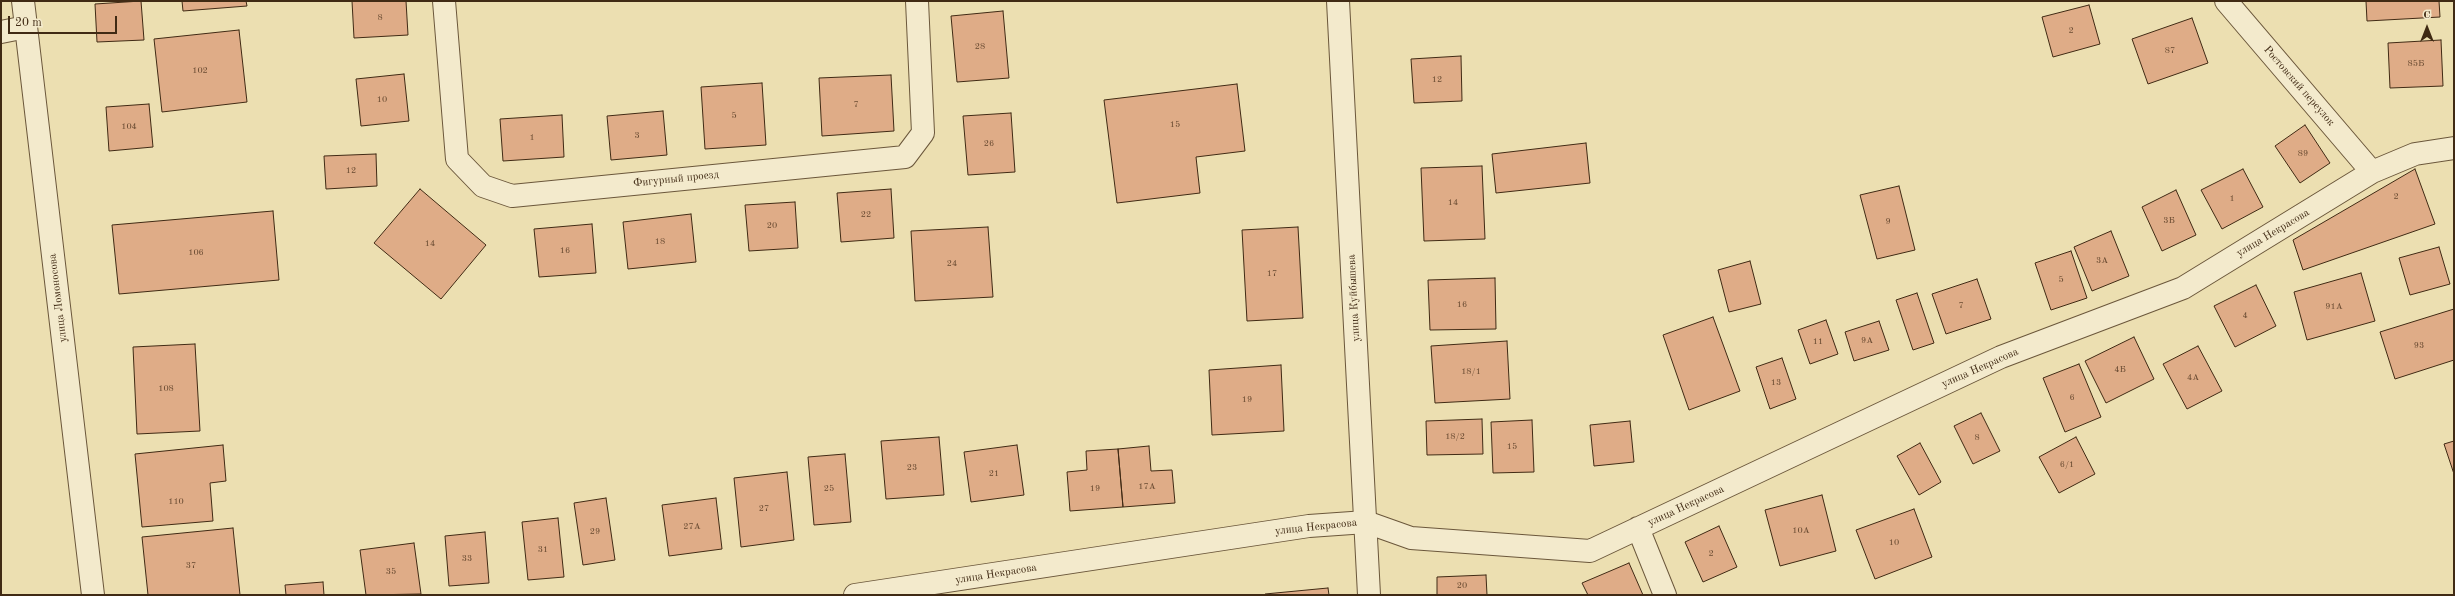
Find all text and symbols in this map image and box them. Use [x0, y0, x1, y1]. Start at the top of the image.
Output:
scale bar [10, 8, 119, 34]
north arrow [2407, 8, 2447, 48]
text: С [2423, 10, 2431, 21]
house number: 8 [377, 13, 383, 23]
text: 20 m [15, 17, 42, 29]
house number: 2 [2068, 26, 2074, 36]
house number: 28 [975, 42, 985, 52]
street label: Ростовский переулок [2261, 43, 2337, 129]
house number: 87 [2165, 46, 2175, 56]
house number: 85Б [2408, 59, 2424, 69]
house number: 102 [192, 66, 208, 76]
house number: 12 [1432, 75, 1442, 85]
house number: 10 [377, 95, 387, 105]
house number: 7 [853, 100, 859, 110]
house number: 5 [731, 111, 737, 121]
house number: 15 [1170, 120, 1180, 130]
house number: 104 [121, 122, 137, 132]
house number: 3 [634, 131, 640, 141]
house number: 1 [529, 133, 535, 143]
house number: 26 [984, 139, 994, 149]
house number: 89 [2298, 149, 2308, 159]
house number: 12 [346, 166, 356, 176]
street label: Фигурный проезд [632, 168, 720, 190]
house number: 2 [2393, 192, 2399, 202]
house number: 1 [2229, 194, 2235, 204]
house number: 14 [1448, 198, 1458, 208]
street label: улица Некрасова [2234, 206, 2312, 260]
house number: 22 [861, 210, 871, 220]
house number: 3Б [2163, 216, 2175, 226]
house number: 9 [1885, 217, 1891, 227]
house number: 20 [767, 221, 777, 231]
house number: 18 [655, 237, 665, 247]
house number: 14 [425, 239, 435, 249]
house number: 16 [560, 246, 570, 256]
house number: 106 [188, 248, 204, 258]
street label: улица Ломоносова [46, 253, 70, 343]
street label: улица Куйбышева [1345, 254, 1363, 342]
house number: 3А [2096, 256, 2108, 266]
house number: 24 [947, 259, 957, 269]
house number: 17 [1267, 269, 1277, 279]
house number: 5 [2058, 275, 2064, 285]
house number: 16 [1457, 300, 1467, 310]
house number: 7 [1958, 301, 1964, 311]
house number: 91А [2325, 302, 2343, 312]
house number: 4 [2242, 311, 2248, 321]
house number: 9А [1861, 336, 1873, 346]
house number: 11 [1813, 337, 1823, 347]
house number: 93 [2414, 341, 2424, 351]
street label: улица Некрасова [1940, 345, 2020, 391]
house number: 4Б [2114, 365, 2126, 375]
house number: 18/1 [1461, 367, 1481, 377]
house number: 4А [2187, 373, 2199, 383]
house number: 13 [1771, 378, 1781, 388]
house number: 108 [158, 384, 174, 394]
house number: 6 [2069, 393, 2075, 403]
house number: 19 [1242, 395, 1252, 405]
house number: 18/2 [1445, 432, 1465, 442]
house number: 8 [1974, 433, 1980, 443]
house number: 15 [1507, 442, 1517, 452]
house number: 6/1 [2060, 460, 2074, 470]
house number: 23 [907, 463, 917, 473]
house number: 21 [989, 469, 999, 479]
house number: 17А [1138, 482, 1156, 492]
street label: улица Некрасова [1646, 483, 1726, 529]
house number: 25 [824, 484, 834, 494]
house number: 19 [1090, 484, 1100, 494]
house number: 110 [168, 497, 184, 507]
house number: 27 [759, 504, 769, 514]
street label: улица Некрасова [1274, 516, 1358, 538]
house number: 27А [683, 522, 701, 532]
house number: 10А [1792, 526, 1810, 536]
house number: 29 [590, 527, 600, 537]
house number: 10 [1889, 538, 1899, 548]
house number: 31 [538, 545, 548, 555]
house number: 2 [1708, 549, 1714, 559]
house number: 33 [462, 554, 472, 564]
house number: 37 [186, 561, 196, 571]
street label: улица Некрасова [954, 561, 1038, 587]
house number: 35 [386, 567, 396, 577]
house number: 20 [1457, 581, 1467, 591]

